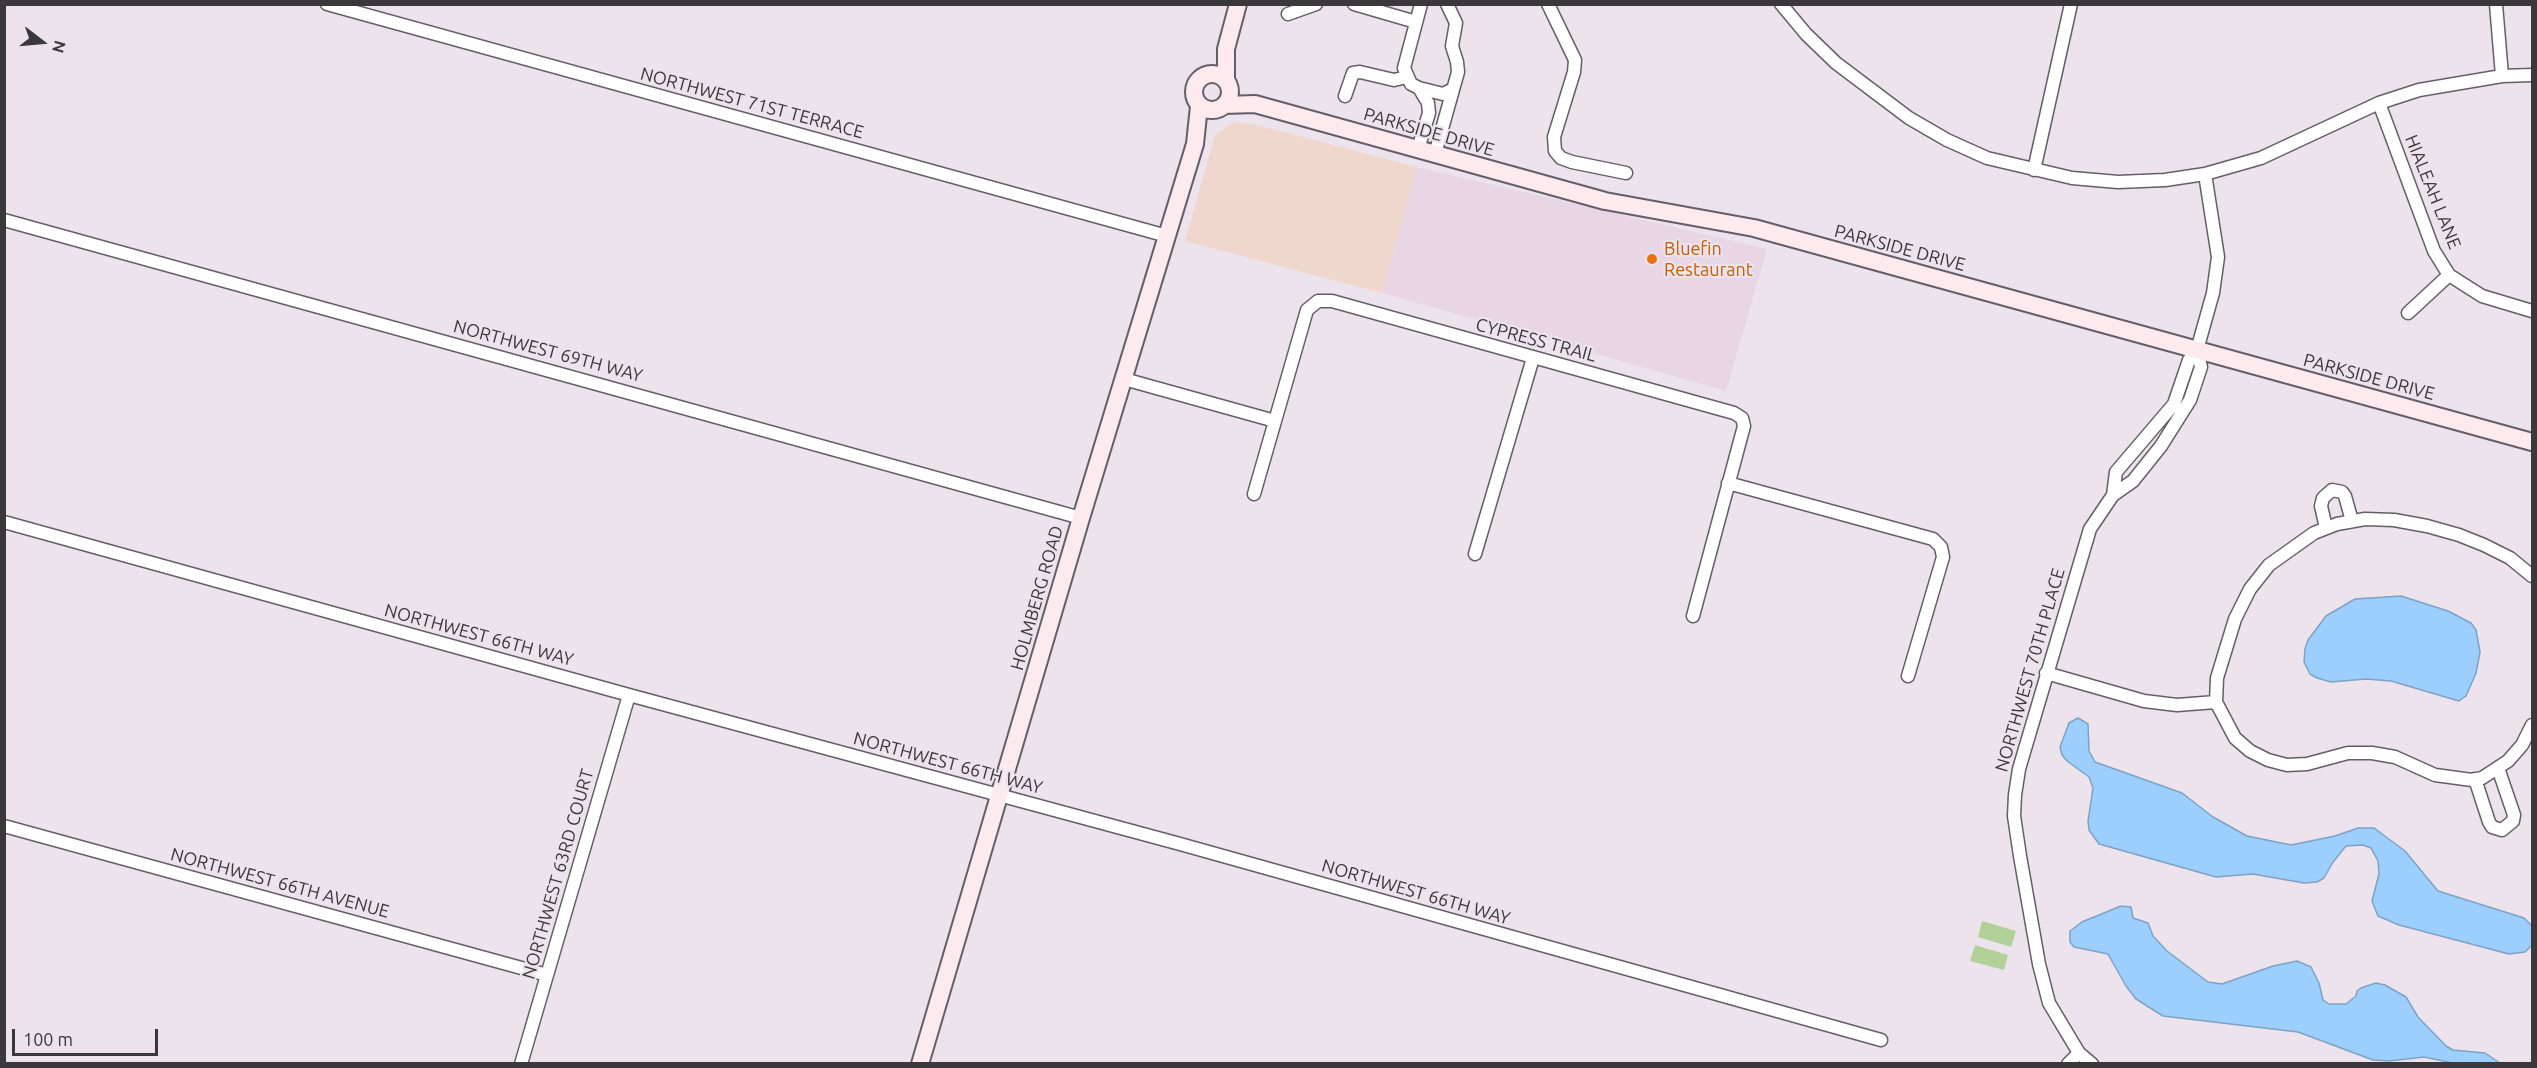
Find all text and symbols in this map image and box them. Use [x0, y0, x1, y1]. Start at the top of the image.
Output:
north arrow [12, 12, 72, 72]
text: N [49, 39, 70, 55]
street label: NORTHWEST 71ST TERRACE [638, 63, 866, 143]
street label: PARKSIDE DRIVE [1361, 103, 1497, 161]
street label: HIALEAH LANE [2400, 132, 2466, 252]
street label: PARKSIDE DRIVE [1832, 220, 1968, 276]
place label: Bluefin Restaurant [1664, 238, 1753, 280]
marker: Bluefin Restaurant [1645, 252, 1659, 266]
street label: CYPRESS TRAIL [1473, 314, 1599, 366]
street label: NORTHWEST 69TH WAY [451, 315, 645, 387]
street label: PARKSIDE DRIVE [2301, 349, 2437, 405]
street label: HOLMBERG ROAD [1006, 523, 1068, 673]
street label: NORTHWEST 70TH PLACE [1991, 566, 2069, 774]
street label: NORTHWEST 66TH WAY [382, 599, 576, 671]
street label: NORTHWEST 66TH WAY [851, 727, 1045, 799]
street label: NORTHWEST 63RD COURT [518, 766, 598, 982]
street label: NORTHWEST 66TH AVENUE [168, 843, 392, 923]
street label: NORTHWEST 66TH WAY [1319, 855, 1513, 929]
scale bar [15, 1017, 160, 1055]
text: 100 m [23, 1029, 73, 1049]

